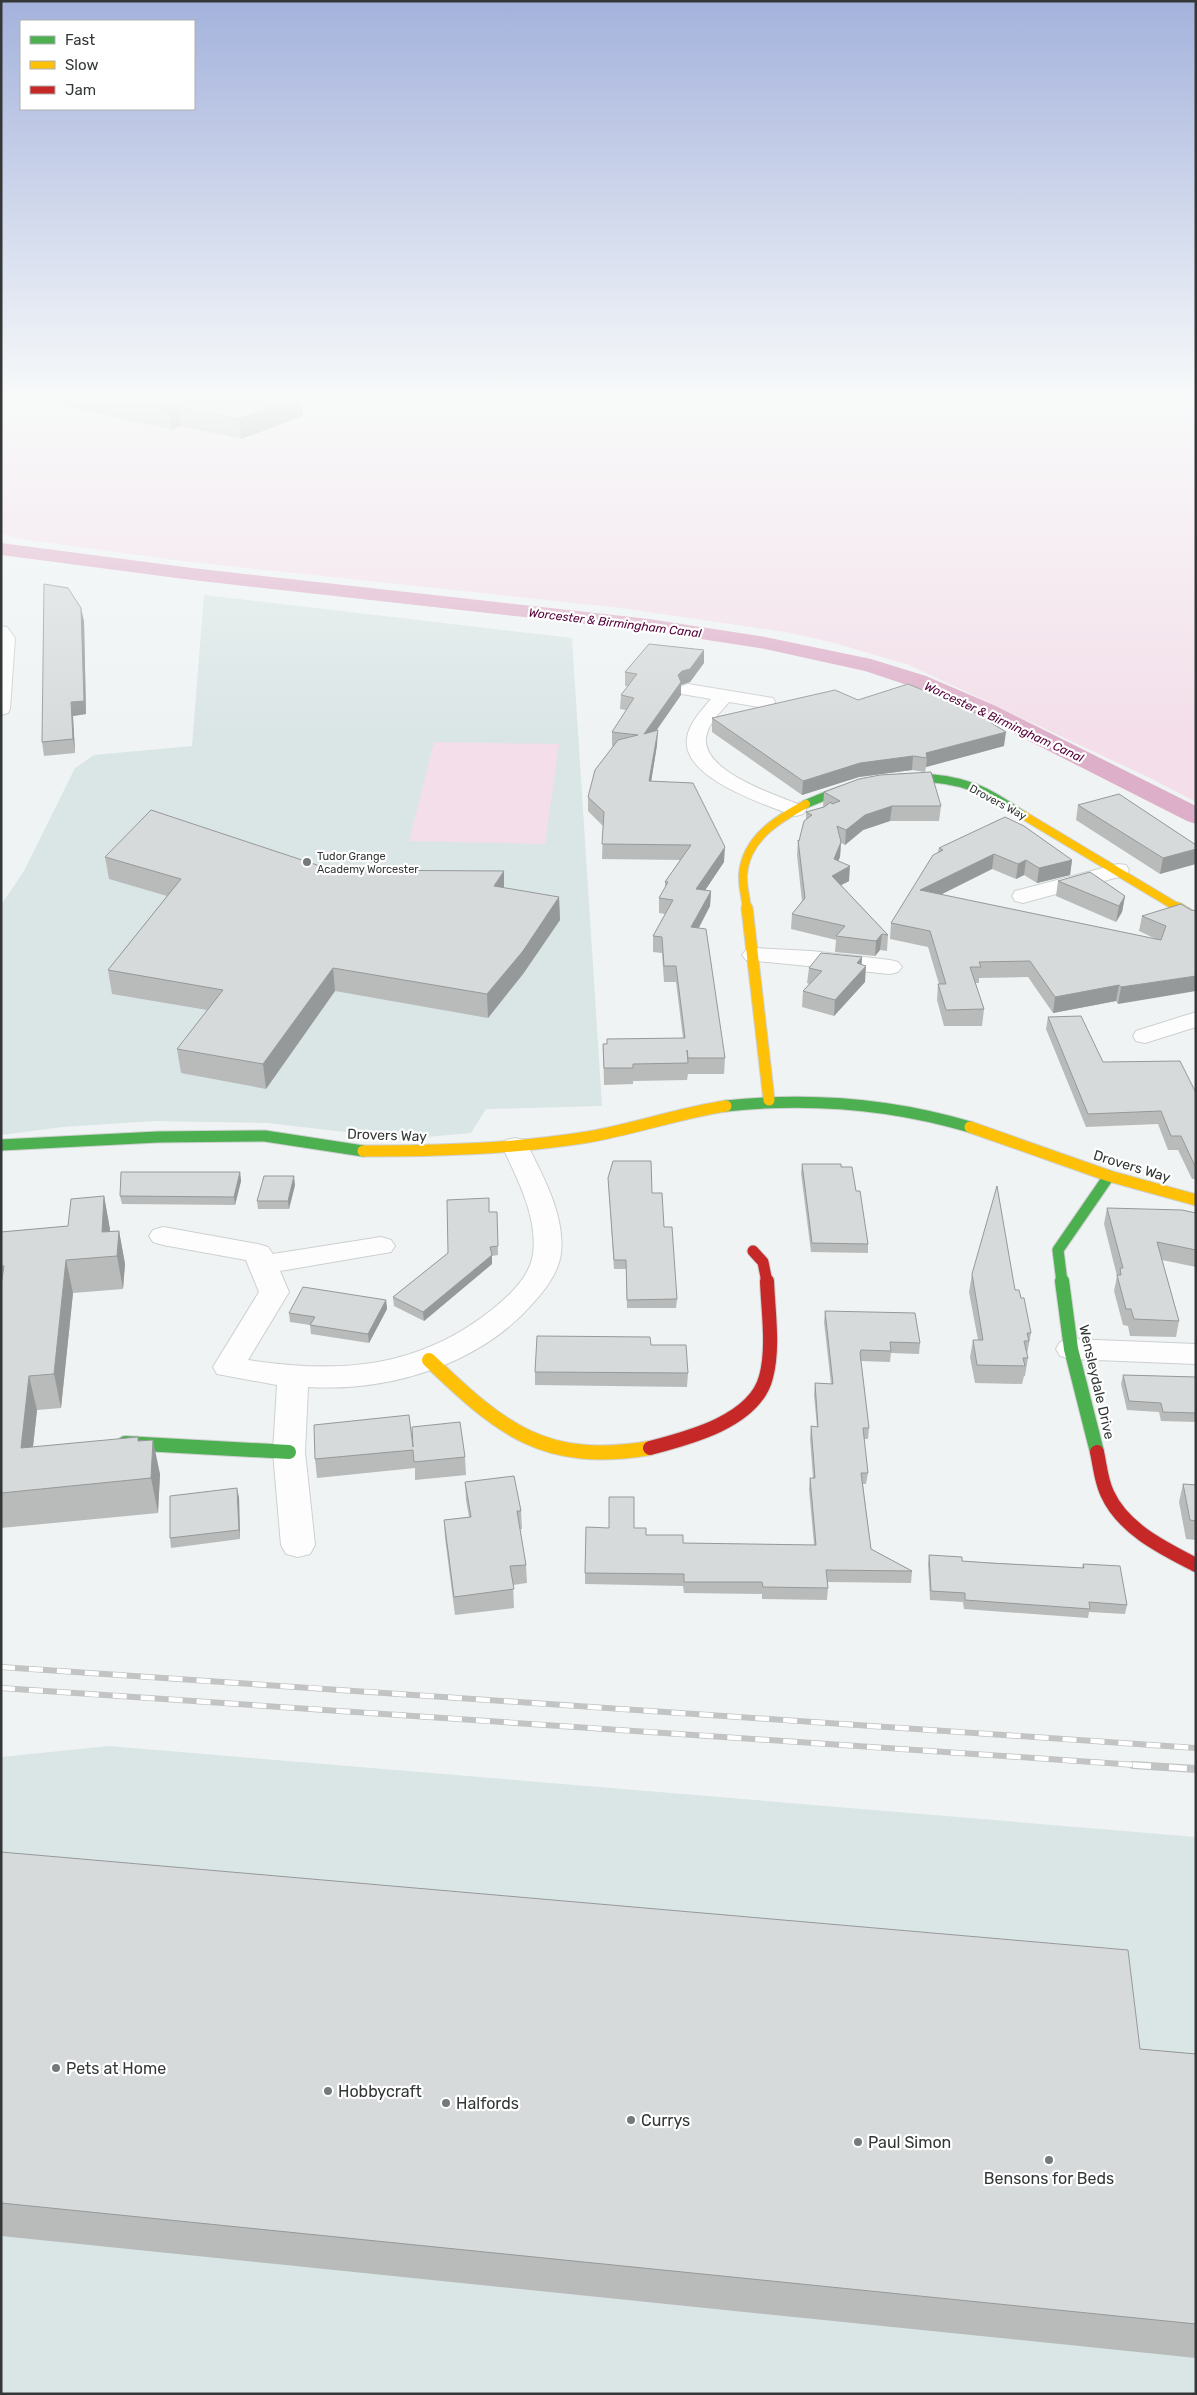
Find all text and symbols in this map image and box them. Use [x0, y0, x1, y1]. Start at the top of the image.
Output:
legend [20, 20, 195, 110]
text: Fast [65, 31, 95, 49]
text: Slow [65, 56, 98, 74]
text: Jam [65, 81, 96, 99]
water label: Worcester & Birmingham Canal [528, 605, 703, 641]
water label: Worcester & Birmingham Canal [922, 679, 1087, 766]
street label: Drovers Way [967, 782, 1029, 823]
place label: Tudor Grange Academy Worcester [317, 850, 419, 876]
marker: Tudor Grange Academy Worcester [301, 856, 313, 868]
street label: Drovers Way [347, 1126, 427, 1145]
street label: Drovers Way [1091, 1147, 1173, 1186]
street label: Wensleydale Drive [1075, 1323, 1118, 1441]
place label: Pets at Home [66, 2059, 166, 2078]
marker: Pets at Home [50, 2062, 62, 2074]
place label: Hobbycraft [338, 2082, 422, 2101]
marker: Hobbycraft [322, 2085, 334, 2097]
place label: Halfords [456, 2094, 519, 2113]
marker: Halfords [440, 2097, 452, 2109]
place label: Currys [641, 2111, 690, 2130]
marker: Currys [625, 2114, 637, 2126]
place label: Paul Simon [868, 2133, 951, 2152]
marker: Paul Simon [852, 2136, 864, 2148]
marker: Bensons for Beds [1043, 2154, 1055, 2166]
place label: Bensons for Beds [984, 2169, 1114, 2188]

